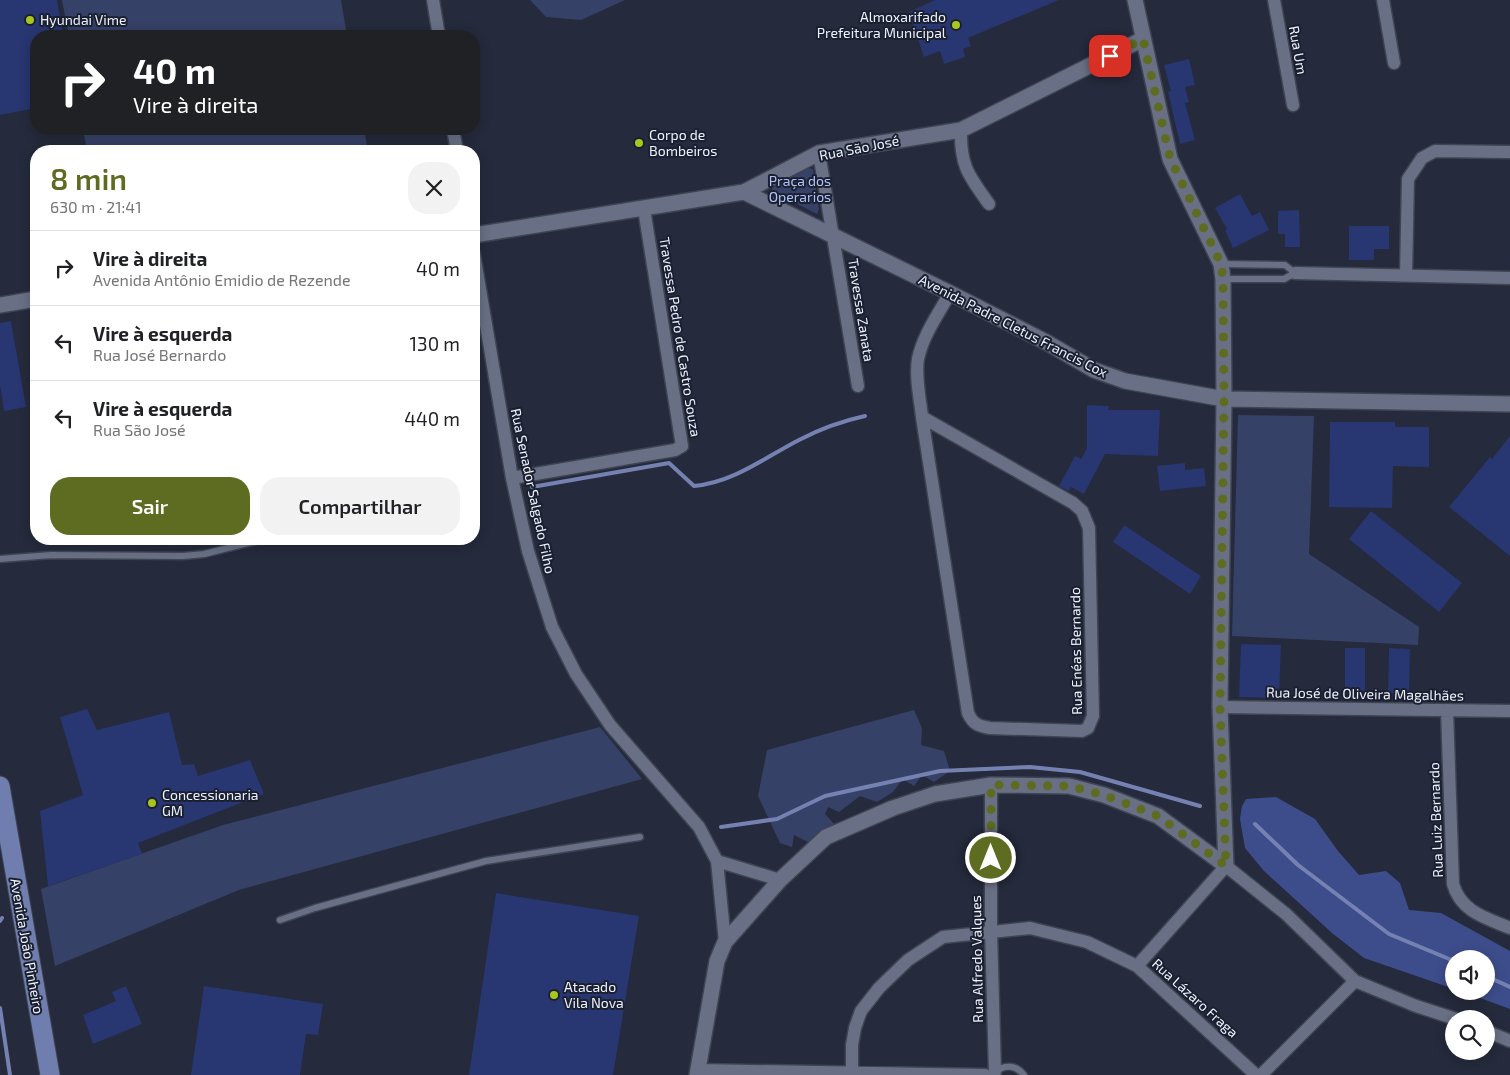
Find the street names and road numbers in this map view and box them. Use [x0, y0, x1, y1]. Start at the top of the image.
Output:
street label: Rua Um [1286, 24, 1311, 76]
street label: Rua São José [817, 131, 900, 164]
street label: Travessa Pedro de Castro Souza [656, 236, 705, 438]
street label: Travessa Zanata [845, 257, 878, 363]
street label: Avenida Padre Cletus Francis Cox [916, 270, 1111, 381]
street label: Rua Senador Salgado Filho [508, 407, 559, 575]
street label: Rua Enéas Bernardo [1066, 587, 1085, 715]
street label: Rua José de Oliveira Magalhães [1266, 683, 1464, 704]
street label: Rua Luiz Bernardo [1425, 762, 1446, 878]
street label: Avenida João Pinheiro [7, 877, 48, 1015]
street label: Rua Alfredo Valques [967, 895, 986, 1023]
street label: Rua Lázaro Fraga [1149, 955, 1242, 1041]

